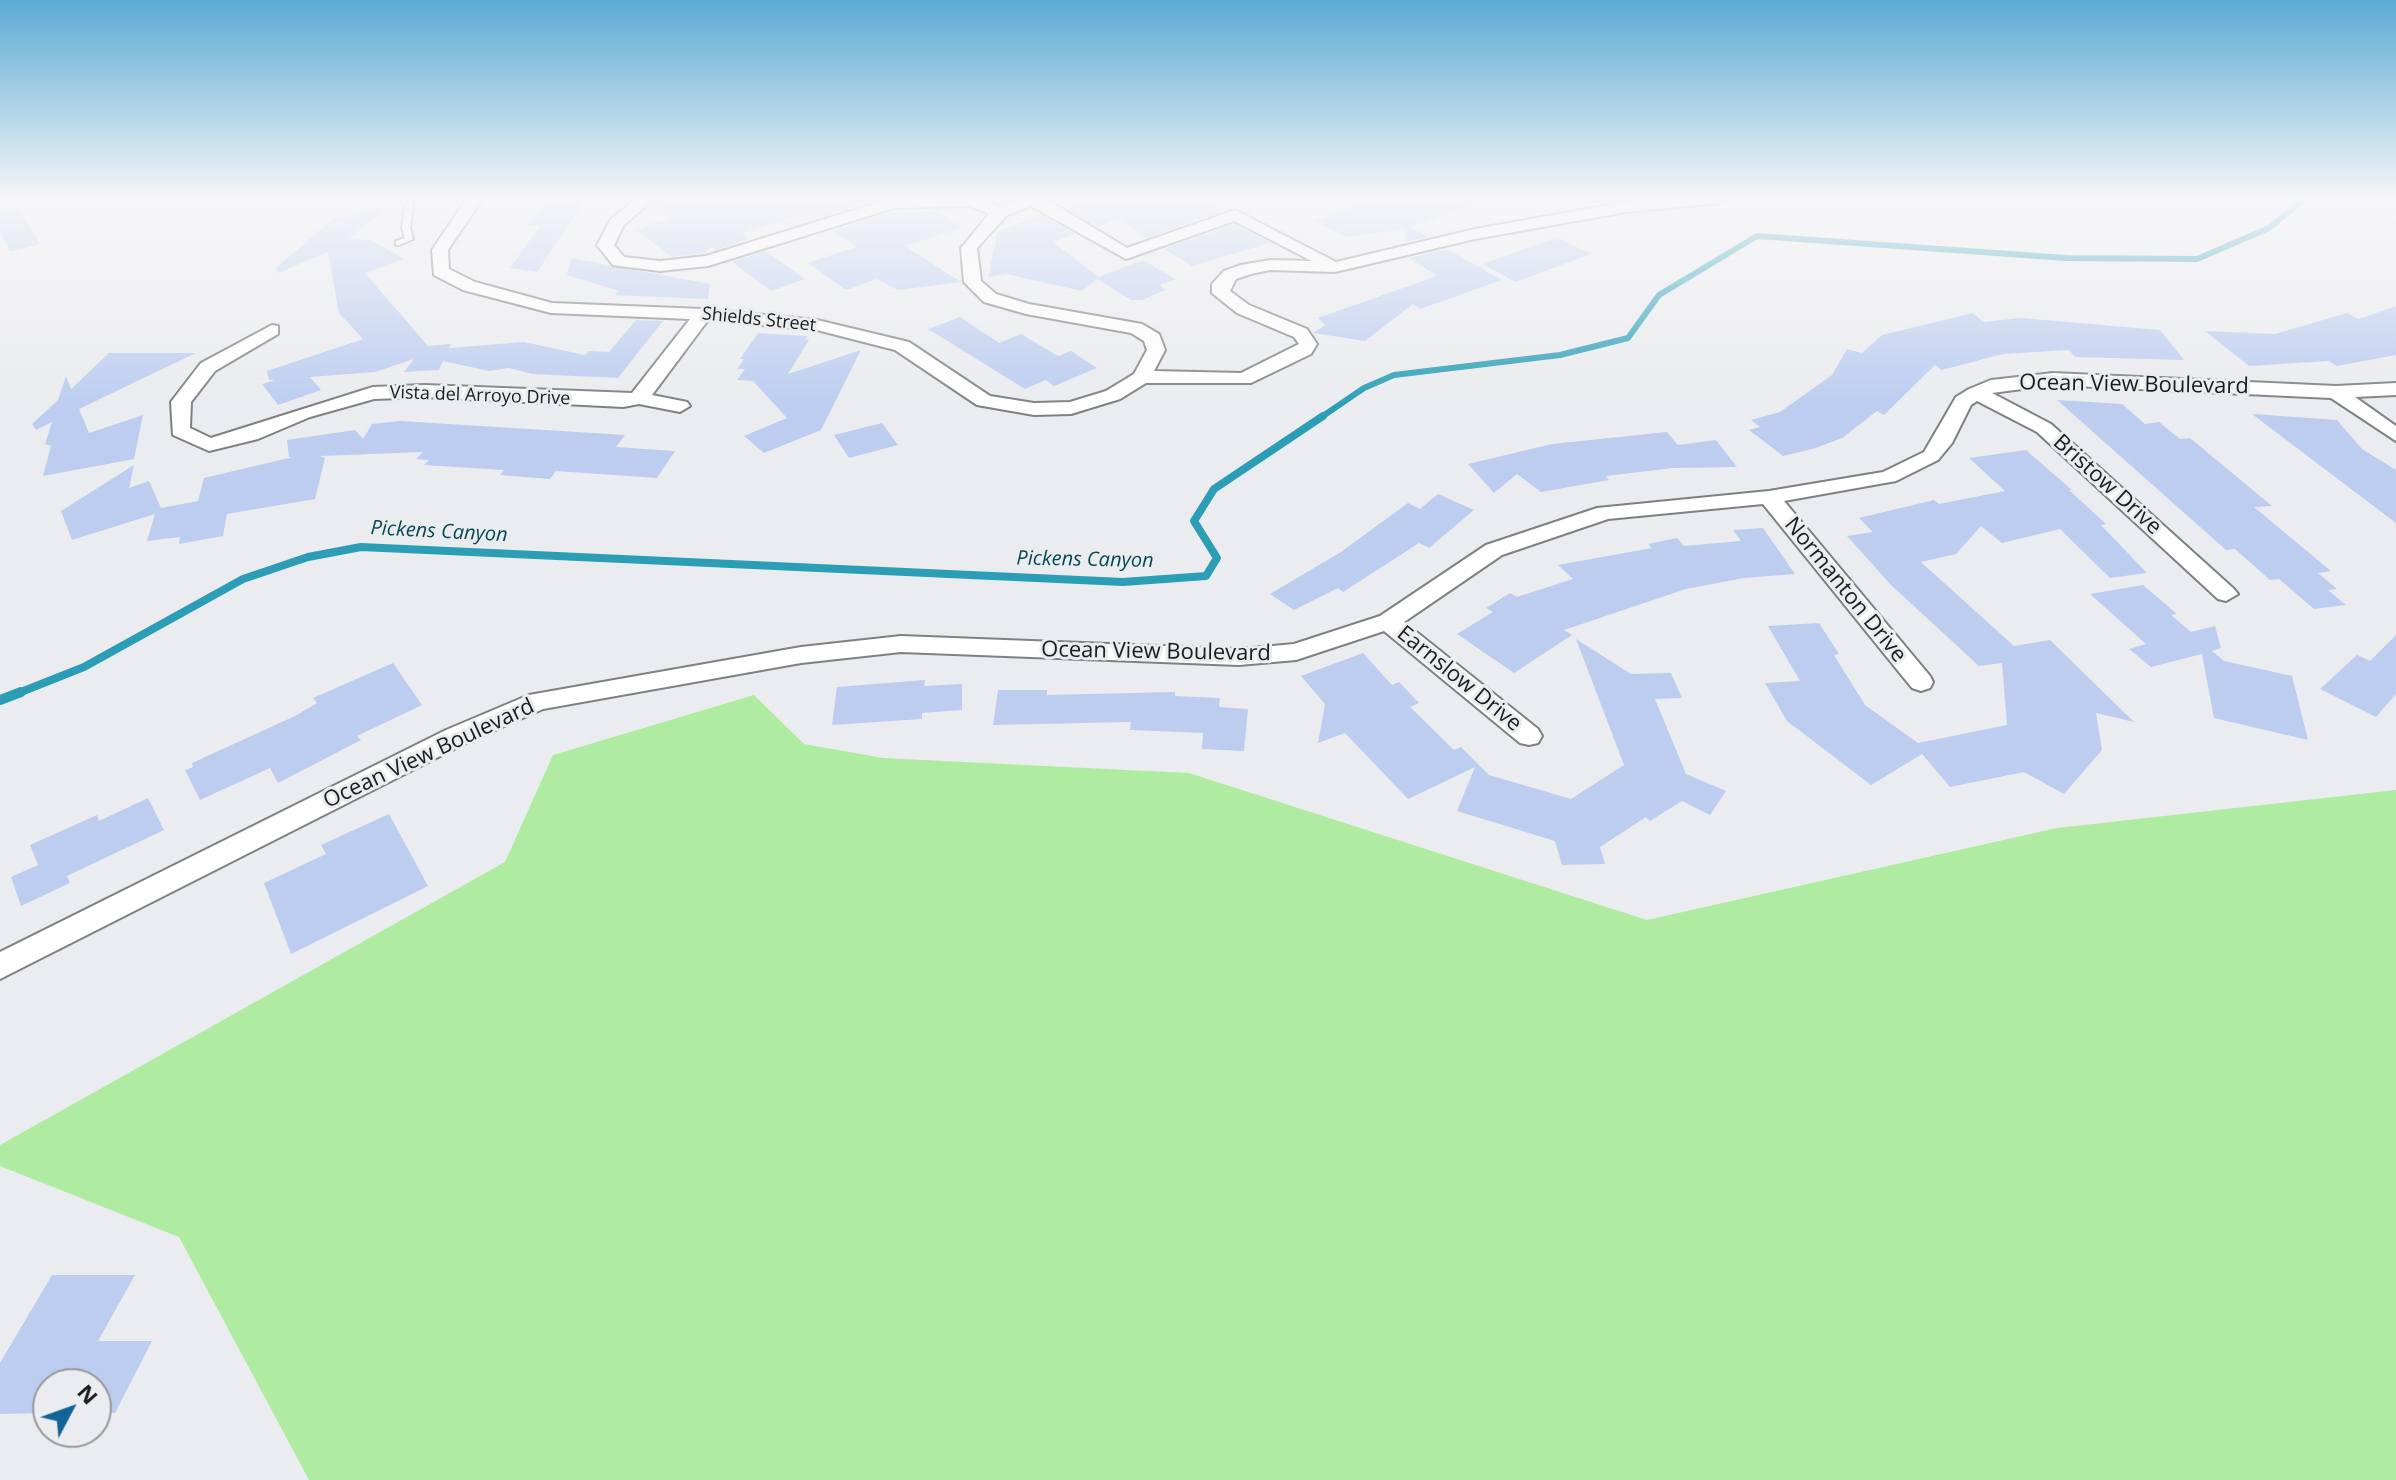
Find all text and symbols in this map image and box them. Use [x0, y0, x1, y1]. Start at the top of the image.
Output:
street label: Shields Street [701, 303, 817, 337]
street label: Ocean View Boulevard [2019, 370, 2249, 400]
street label: Vista del Arroyo Drive [389, 382, 571, 410]
street label: Bristow Drive [2047, 429, 2167, 541]
street label: Normanton Drive [1778, 512, 1912, 668]
water label: Pickens Canyon [370, 516, 508, 548]
water label: Pickens Canyon [1016, 547, 1154, 573]
street label: Earnslow Drive [1391, 621, 1527, 737]
street label: Ocean View Boulevard [1041, 637, 1271, 667]
street label: Ocean View Boulevard [319, 693, 539, 815]
north arrow [32, 1368, 112, 1448]
text: N [71, 1377, 106, 1410]

